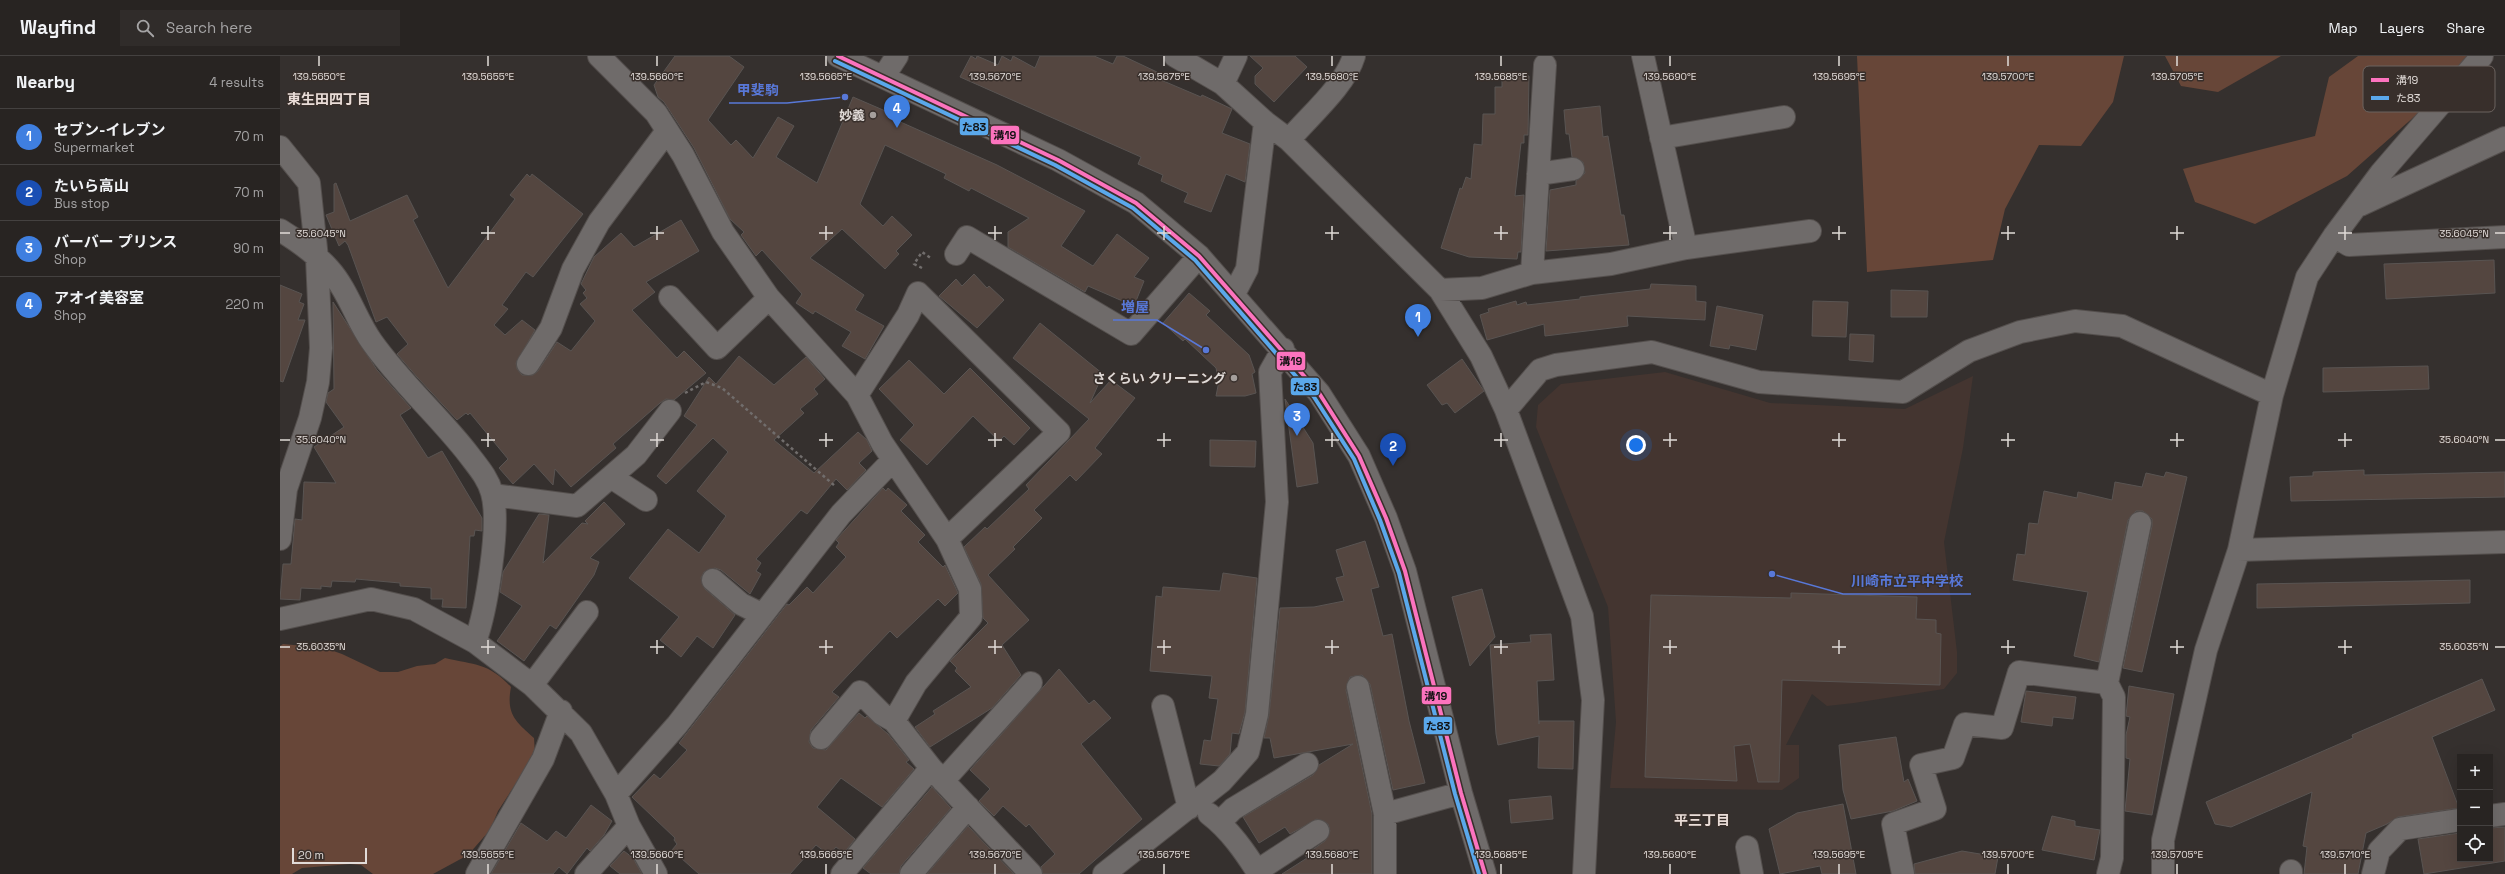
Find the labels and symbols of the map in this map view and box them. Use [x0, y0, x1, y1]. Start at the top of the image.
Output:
legend [2363, 66, 2495, 112]
text: 139.5650°E [293, 70, 346, 83]
text: 139.5655°E [462, 70, 515, 83]
text: 139.5660°E [631, 70, 684, 83]
text: 139.5665°E [800, 70, 853, 83]
text: 139.5670°E [969, 70, 1021, 83]
text: 139.5675°E [1138, 70, 1190, 83]
text: 139.5680°E [1306, 70, 1359, 83]
text: 139.5685°E [1475, 70, 1528, 83]
text: 139.5690°E [1644, 70, 1697, 83]
text: 139.5695°E [1813, 70, 1866, 83]
text: 139.5700°E [1982, 70, 2035, 83]
text: 139.5705°E [2151, 70, 2203, 83]
text: 溝19 [2396, 73, 2419, 87]
callout: 甲斐駒 [729, 77, 787, 103]
text: 甲斐駒 [737, 81, 779, 99]
district label: 東生田四丁目 [287, 90, 371, 108]
text: た83 [2396, 91, 2421, 105]
pin: 4 [884, 95, 910, 128]
place label: 妙義 [839, 107, 865, 124]
marker: 妙義 [868, 110, 878, 120]
line badge: た83 [959, 117, 989, 136]
text: た83 [962, 120, 986, 134]
line badge: 溝19 [990, 125, 1020, 145]
text: 溝19 [994, 128, 1017, 142]
text: 35.6045°N [296, 227, 346, 240]
text: 35.6045°N [2439, 227, 2489, 240]
callout: 増屋 [1113, 294, 1157, 320]
text: 増屋 [1121, 298, 1149, 316]
pin: 1 [1405, 304, 1431, 337]
line badge: 溝19 [1276, 351, 1306, 371]
text: 溝19 [1280, 354, 1303, 368]
place label: さくらい クリーニング [1093, 370, 1226, 387]
marker: さくらい クリーニング [1229, 373, 1239, 383]
line badge: た83 [1290, 377, 1320, 396]
text: た83 [1293, 380, 1317, 394]
pin: 3 [1284, 403, 1310, 436]
text: 35.6040°N [296, 433, 346, 446]
pin: 2 [1380, 433, 1406, 466]
text: 35.6040°N [2439, 433, 2489, 446]
your location [1626, 435, 1646, 455]
callout: 川崎市立平中学校 [1843, 568, 1971, 594]
text: 川崎市立平中学校 [1851, 572, 1963, 590]
text: 35.6035°N [296, 640, 346, 653]
text: 35.6035°N [2439, 640, 2489, 653]
line badge: 溝19 [1421, 686, 1452, 705]
text: 溝19 [1425, 689, 1448, 703]
line badge: た83 [1423, 716, 1453, 735]
text: た83 [1426, 719, 1450, 733]
district label: 平三丁目 [1674, 811, 1730, 829]
scale bar [292, 846, 367, 865]
text: 139.5655°E [462, 848, 515, 861]
text: 139.5660°E [631, 848, 684, 861]
text: 139.5665°E [800, 848, 853, 861]
text: 139.5670°E [969, 848, 1021, 861]
text: 139.5675°E [1138, 848, 1190, 861]
text: 139.5680°E [1306, 848, 1359, 861]
text: 139.5685°E [1475, 848, 1528, 861]
text: 139.5690°E [1644, 848, 1697, 861]
text: 139.5695°E [1813, 848, 1866, 861]
text: 139.5700°E [1982, 848, 2035, 861]
text: 139.5705°E [2151, 848, 2203, 861]
text: 139.5710°E [2320, 848, 2370, 861]

